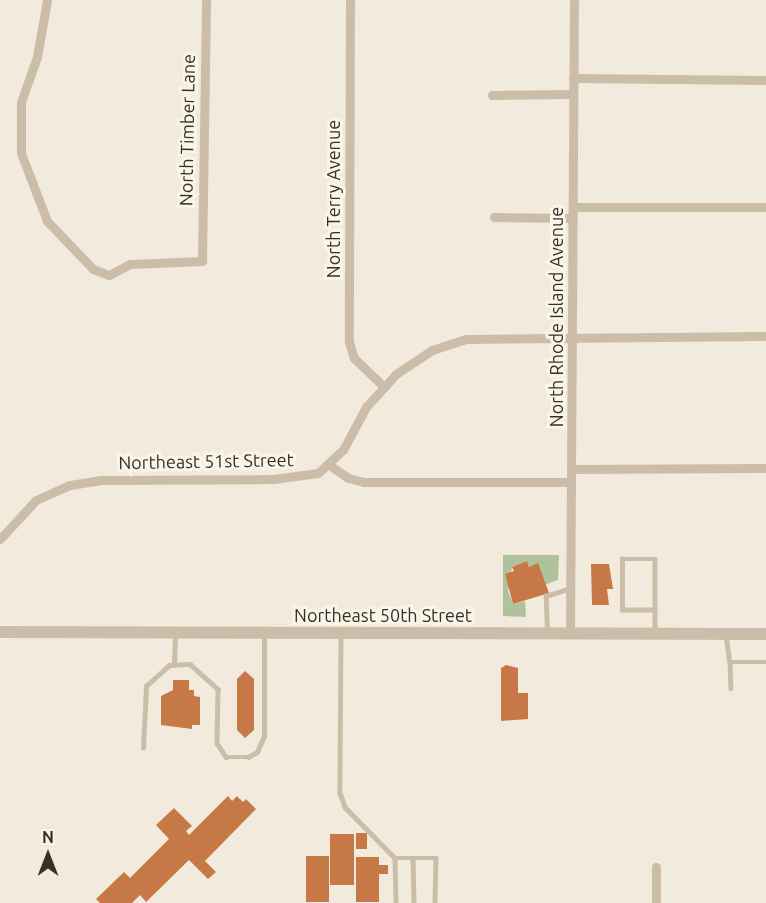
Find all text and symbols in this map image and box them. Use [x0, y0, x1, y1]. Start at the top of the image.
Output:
street label: North Timber Lane [175, 54, 199, 206]
street label: North Terry Avenue [322, 120, 344, 278]
street label: North Rhode Island Avenue [545, 207, 567, 427]
street label: Northeast 51st Street [118, 449, 294, 473]
street label: Northeast 50th Street [294, 604, 472, 626]
north arrow [18, 825, 78, 885]
text: N [42, 828, 54, 846]

